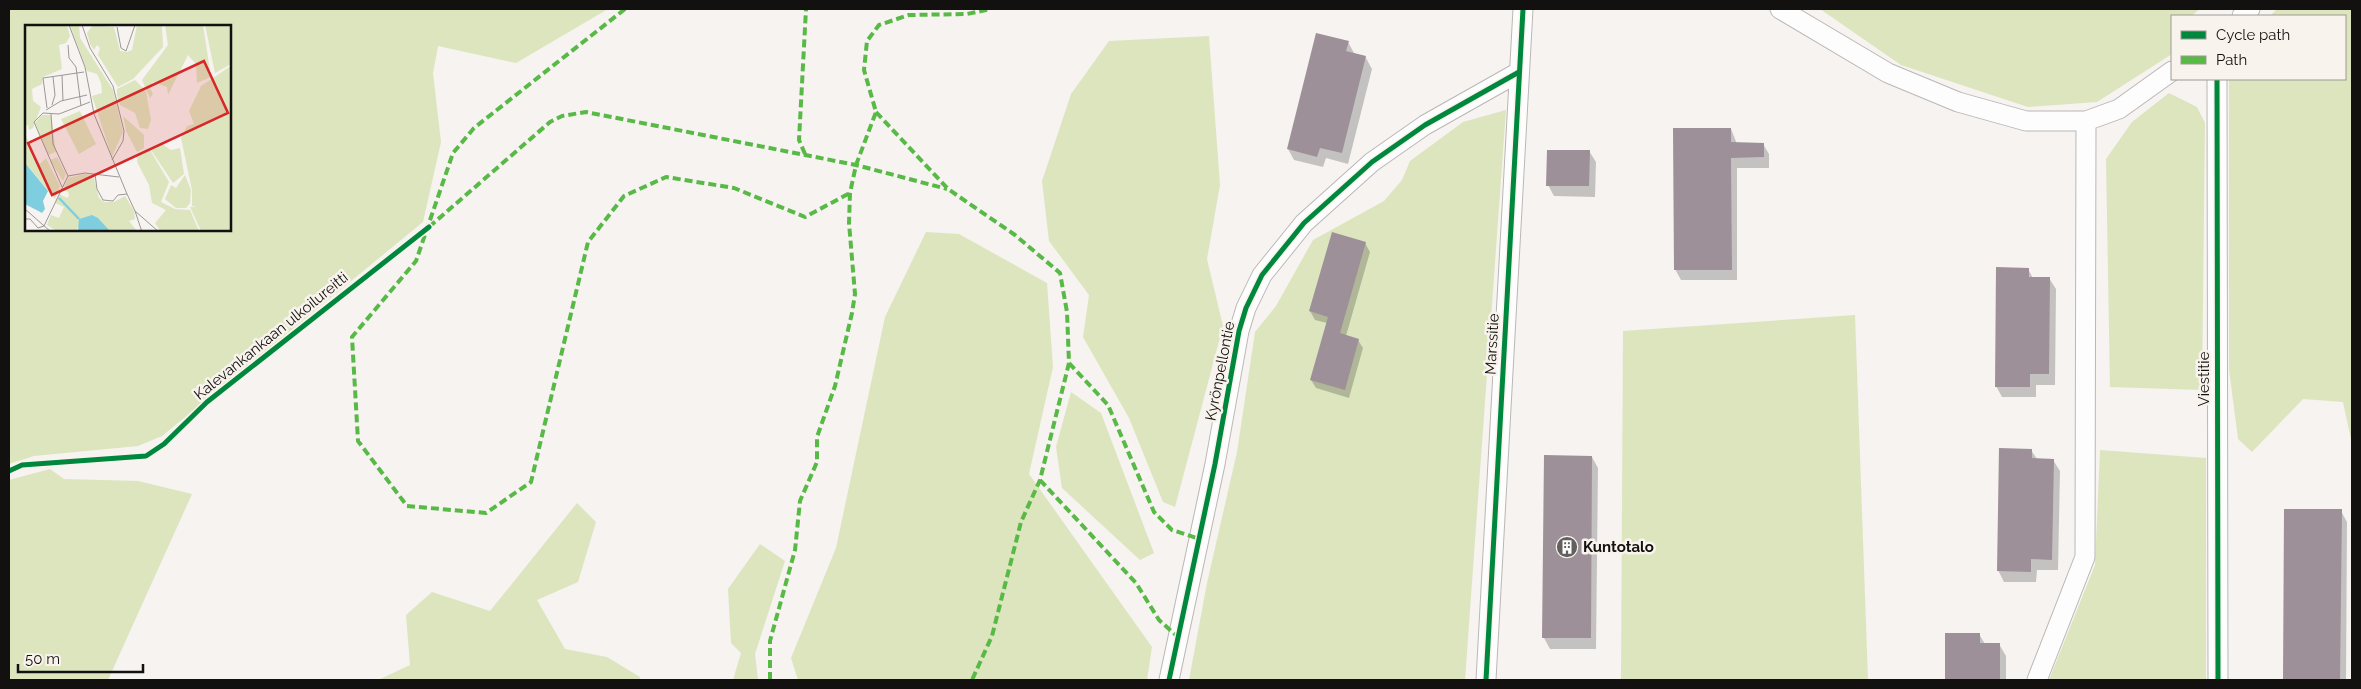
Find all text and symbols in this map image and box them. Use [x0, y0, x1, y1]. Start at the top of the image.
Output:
legend [2171, 15, 2346, 80]
inset map [25, 25, 231, 231]
text: Cycle path [2216, 26, 2290, 44]
text: Path [2216, 51, 2247, 69]
street label: Kalevankankaan ulkoilureitti [190, 268, 352, 404]
street label: Marssitie [1481, 313, 1503, 375]
street label: Kyrönpellontie [1202, 320, 1238, 422]
street label: Viestitie [2195, 351, 2213, 406]
building icon: Kuntotalo [1555, 535, 1579, 559]
place label: Kuntotalo [1583, 538, 1654, 556]
scale bar [18, 642, 142, 674]
text: 50 m [25, 650, 60, 668]

